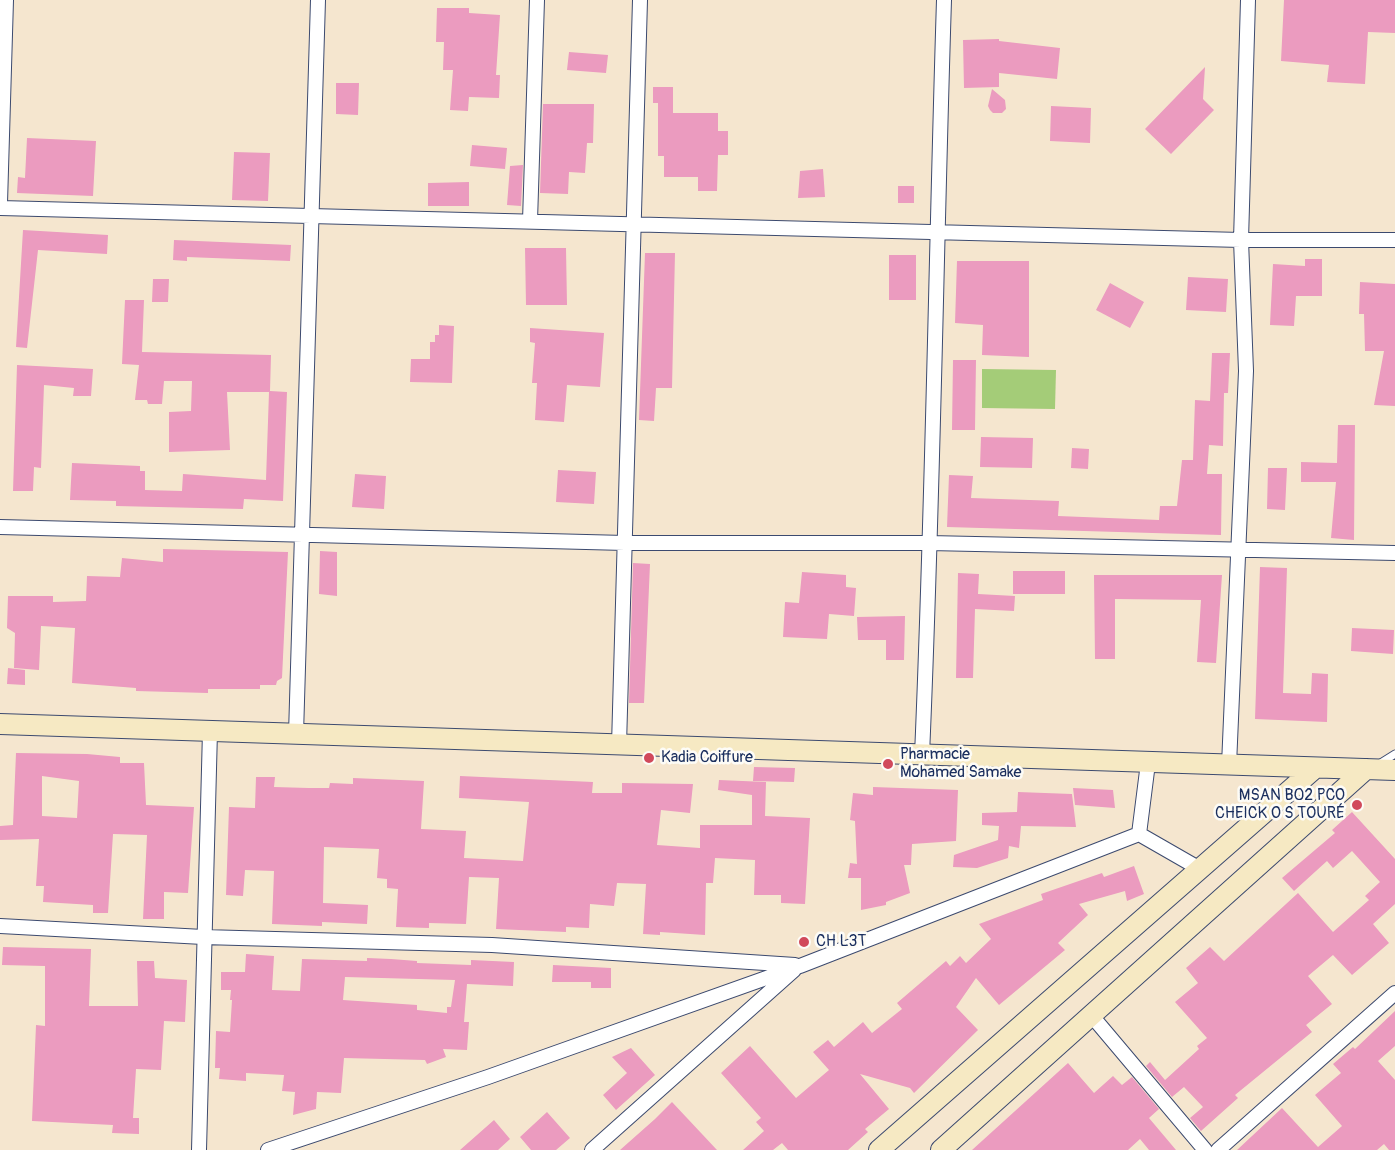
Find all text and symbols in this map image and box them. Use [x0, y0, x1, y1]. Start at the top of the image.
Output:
place label: Pharmacie Mohamed Samake [900, 745, 1021, 783]
place label: Kadia Coiffure [661, 748, 753, 768]
marker: Kadia Coiffure [642, 751, 656, 765]
marker: Pharmacie Mohamed Samake [881, 757, 895, 771]
place label: MSAN B02 PCO CHEICK O S TOURÉ [1215, 786, 1345, 824]
marker: MSAN B02 PCO CHEICK O S TOURÉ [1350, 798, 1364, 812]
place label: CH L3T [816, 932, 866, 952]
marker: CH L3T [797, 935, 811, 949]

